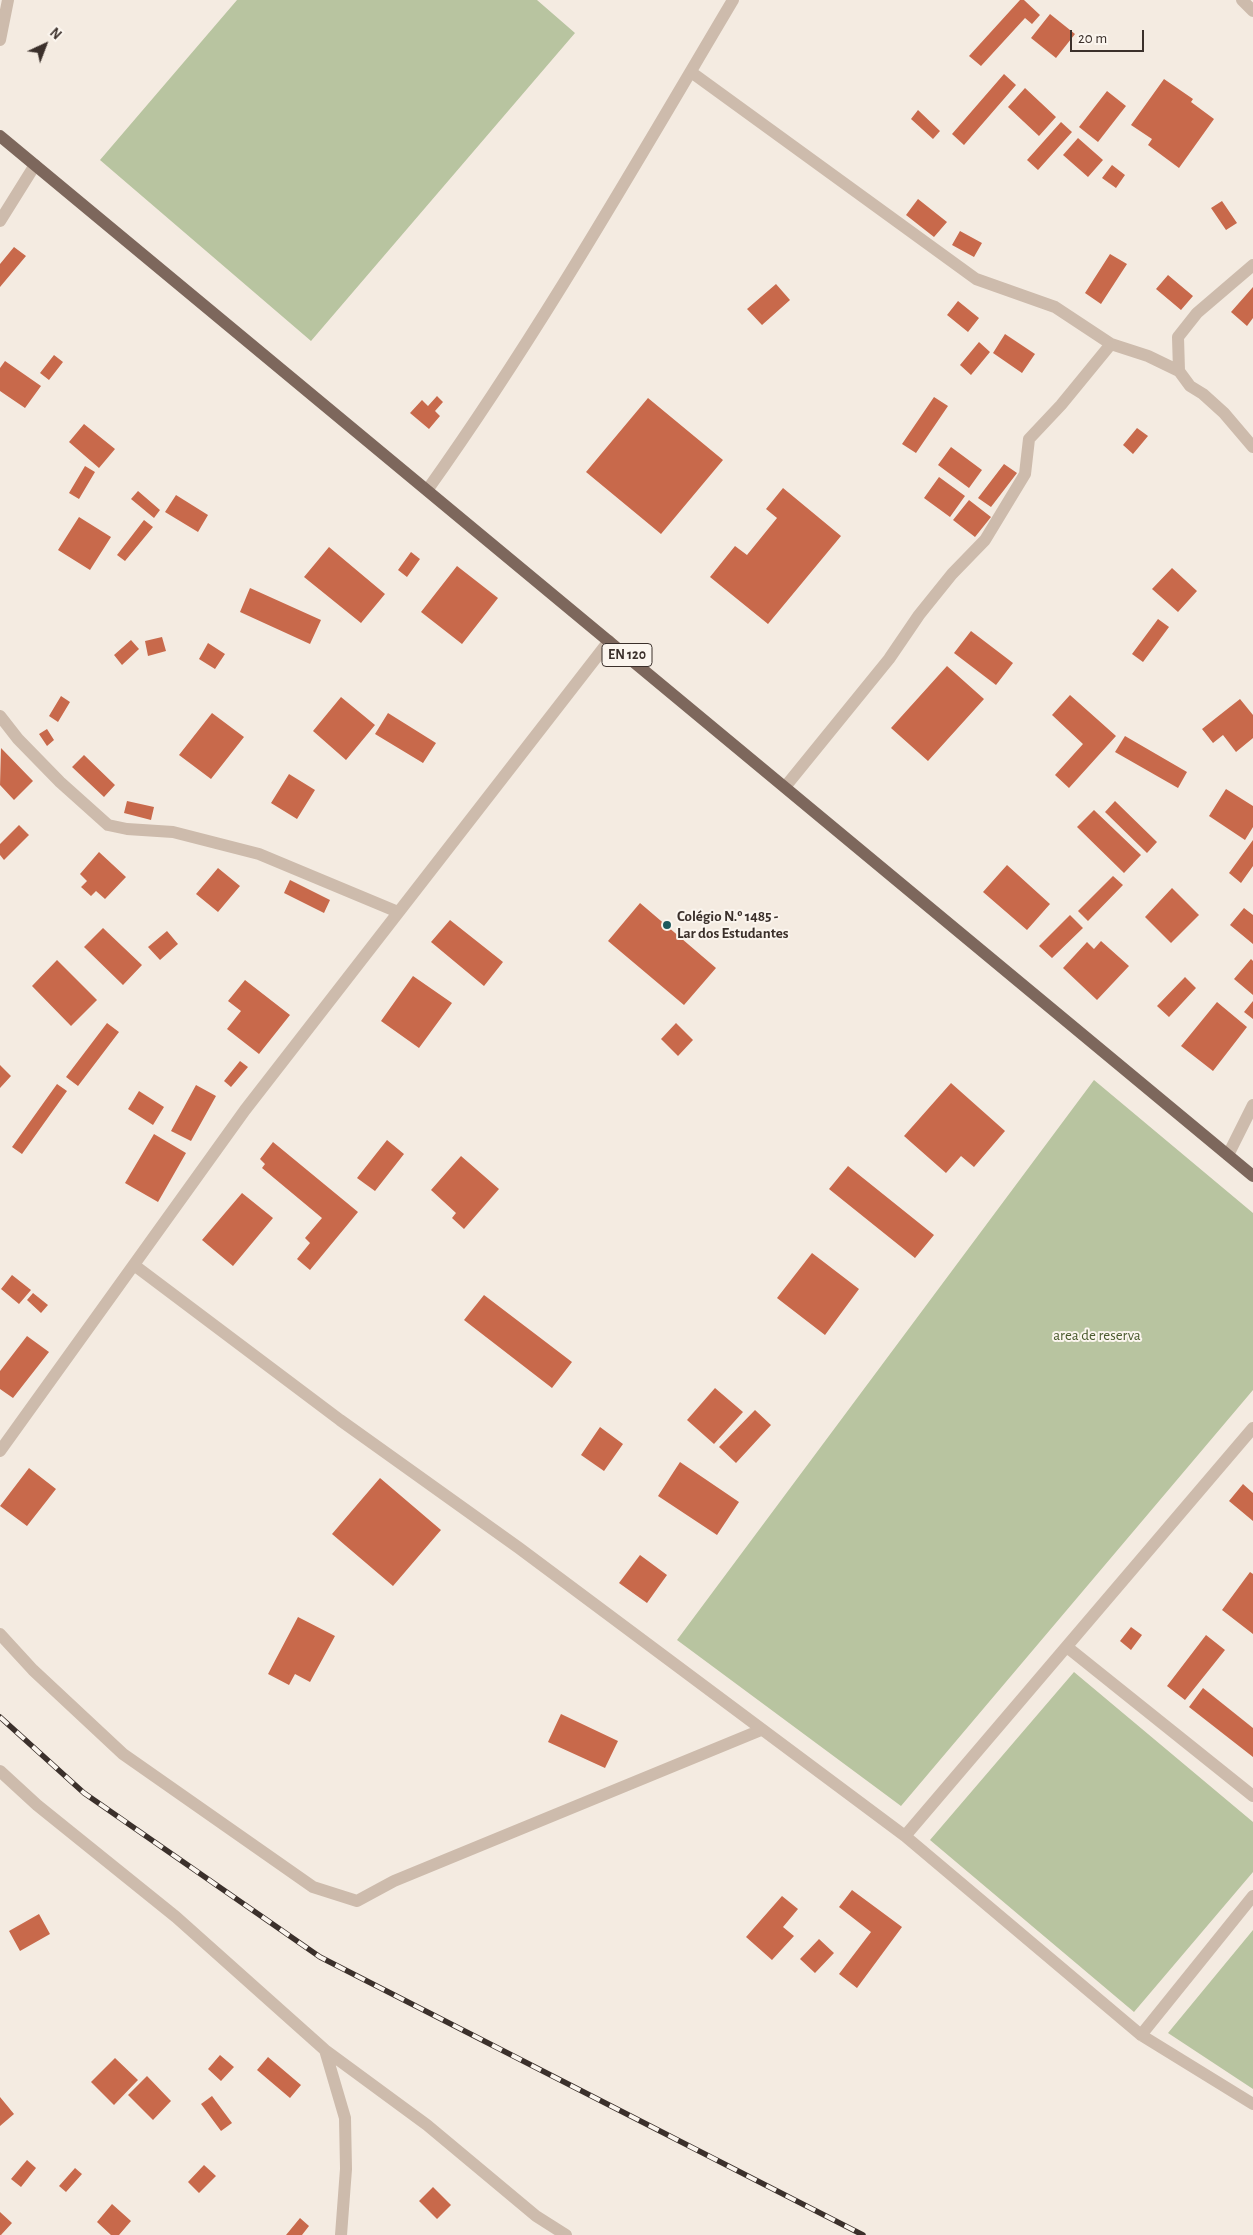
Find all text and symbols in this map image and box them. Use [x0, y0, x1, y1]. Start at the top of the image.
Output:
north arrow [20, 20, 70, 70]
scale bar [1073, 20, 1147, 52]
text: N [47, 26, 64, 42]
text: 20 m [1078, 31, 1107, 46]
road number: EN 120 [602, 644, 652, 666]
place label: Colégio N.º 1485 - Lar dos Estudantes [677, 907, 788, 942]
marker: Colégio N.º 1485 - Lar dos Estudantes [661, 919, 673, 931]
park label: area de reserva [1053, 1326, 1141, 1344]

